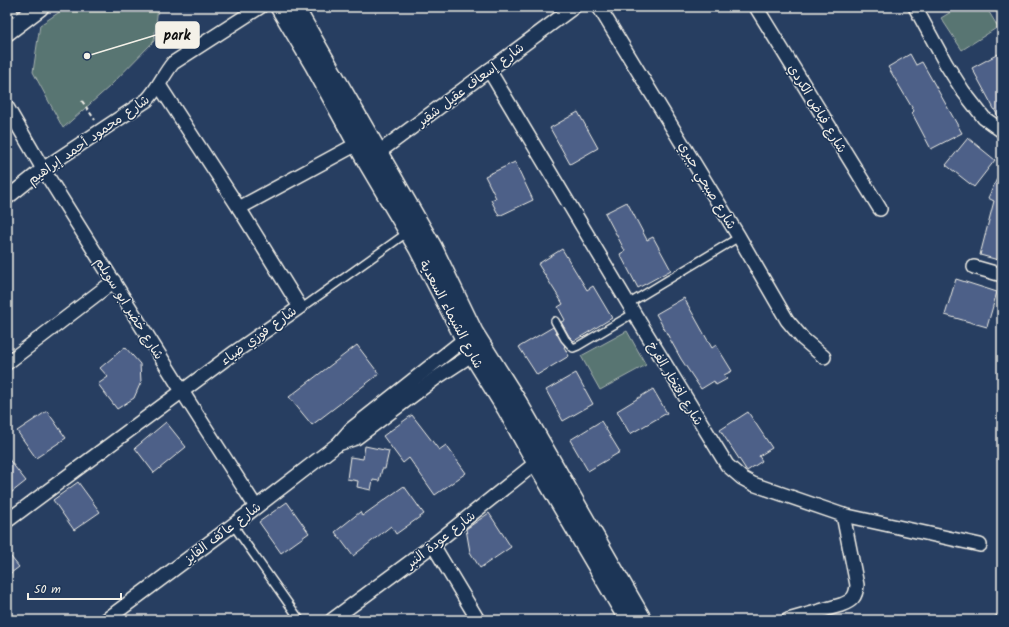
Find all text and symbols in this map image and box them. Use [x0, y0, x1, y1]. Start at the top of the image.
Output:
callout: park [156, 22, 199, 48]
text: park [163, 25, 191, 47]
street label: شارع إسعاف عقيل شقير [412, 38, 529, 133]
street label: شارع فياض الكردي [782, 60, 852, 157]
street label: شارع محمود أحمد إبراهيم [23, 90, 154, 190]
street label: شارع صبحي جبري [672, 138, 741, 234]
street label: شارع خضر ابو سويلم [89, 254, 169, 364]
street label: شارع الشيماء السعدية [413, 257, 488, 373]
street label: شارع فوزي ضياء [216, 301, 302, 371]
street label: شارع افتخار الفرخ [641, 338, 708, 430]
street label: شارع عاكف الفايز [179, 497, 266, 570]
street label: شارع عودة النبر [401, 506, 481, 575]
scale bar [28, 575, 121, 601]
text: 50 m [34, 580, 61, 599]

